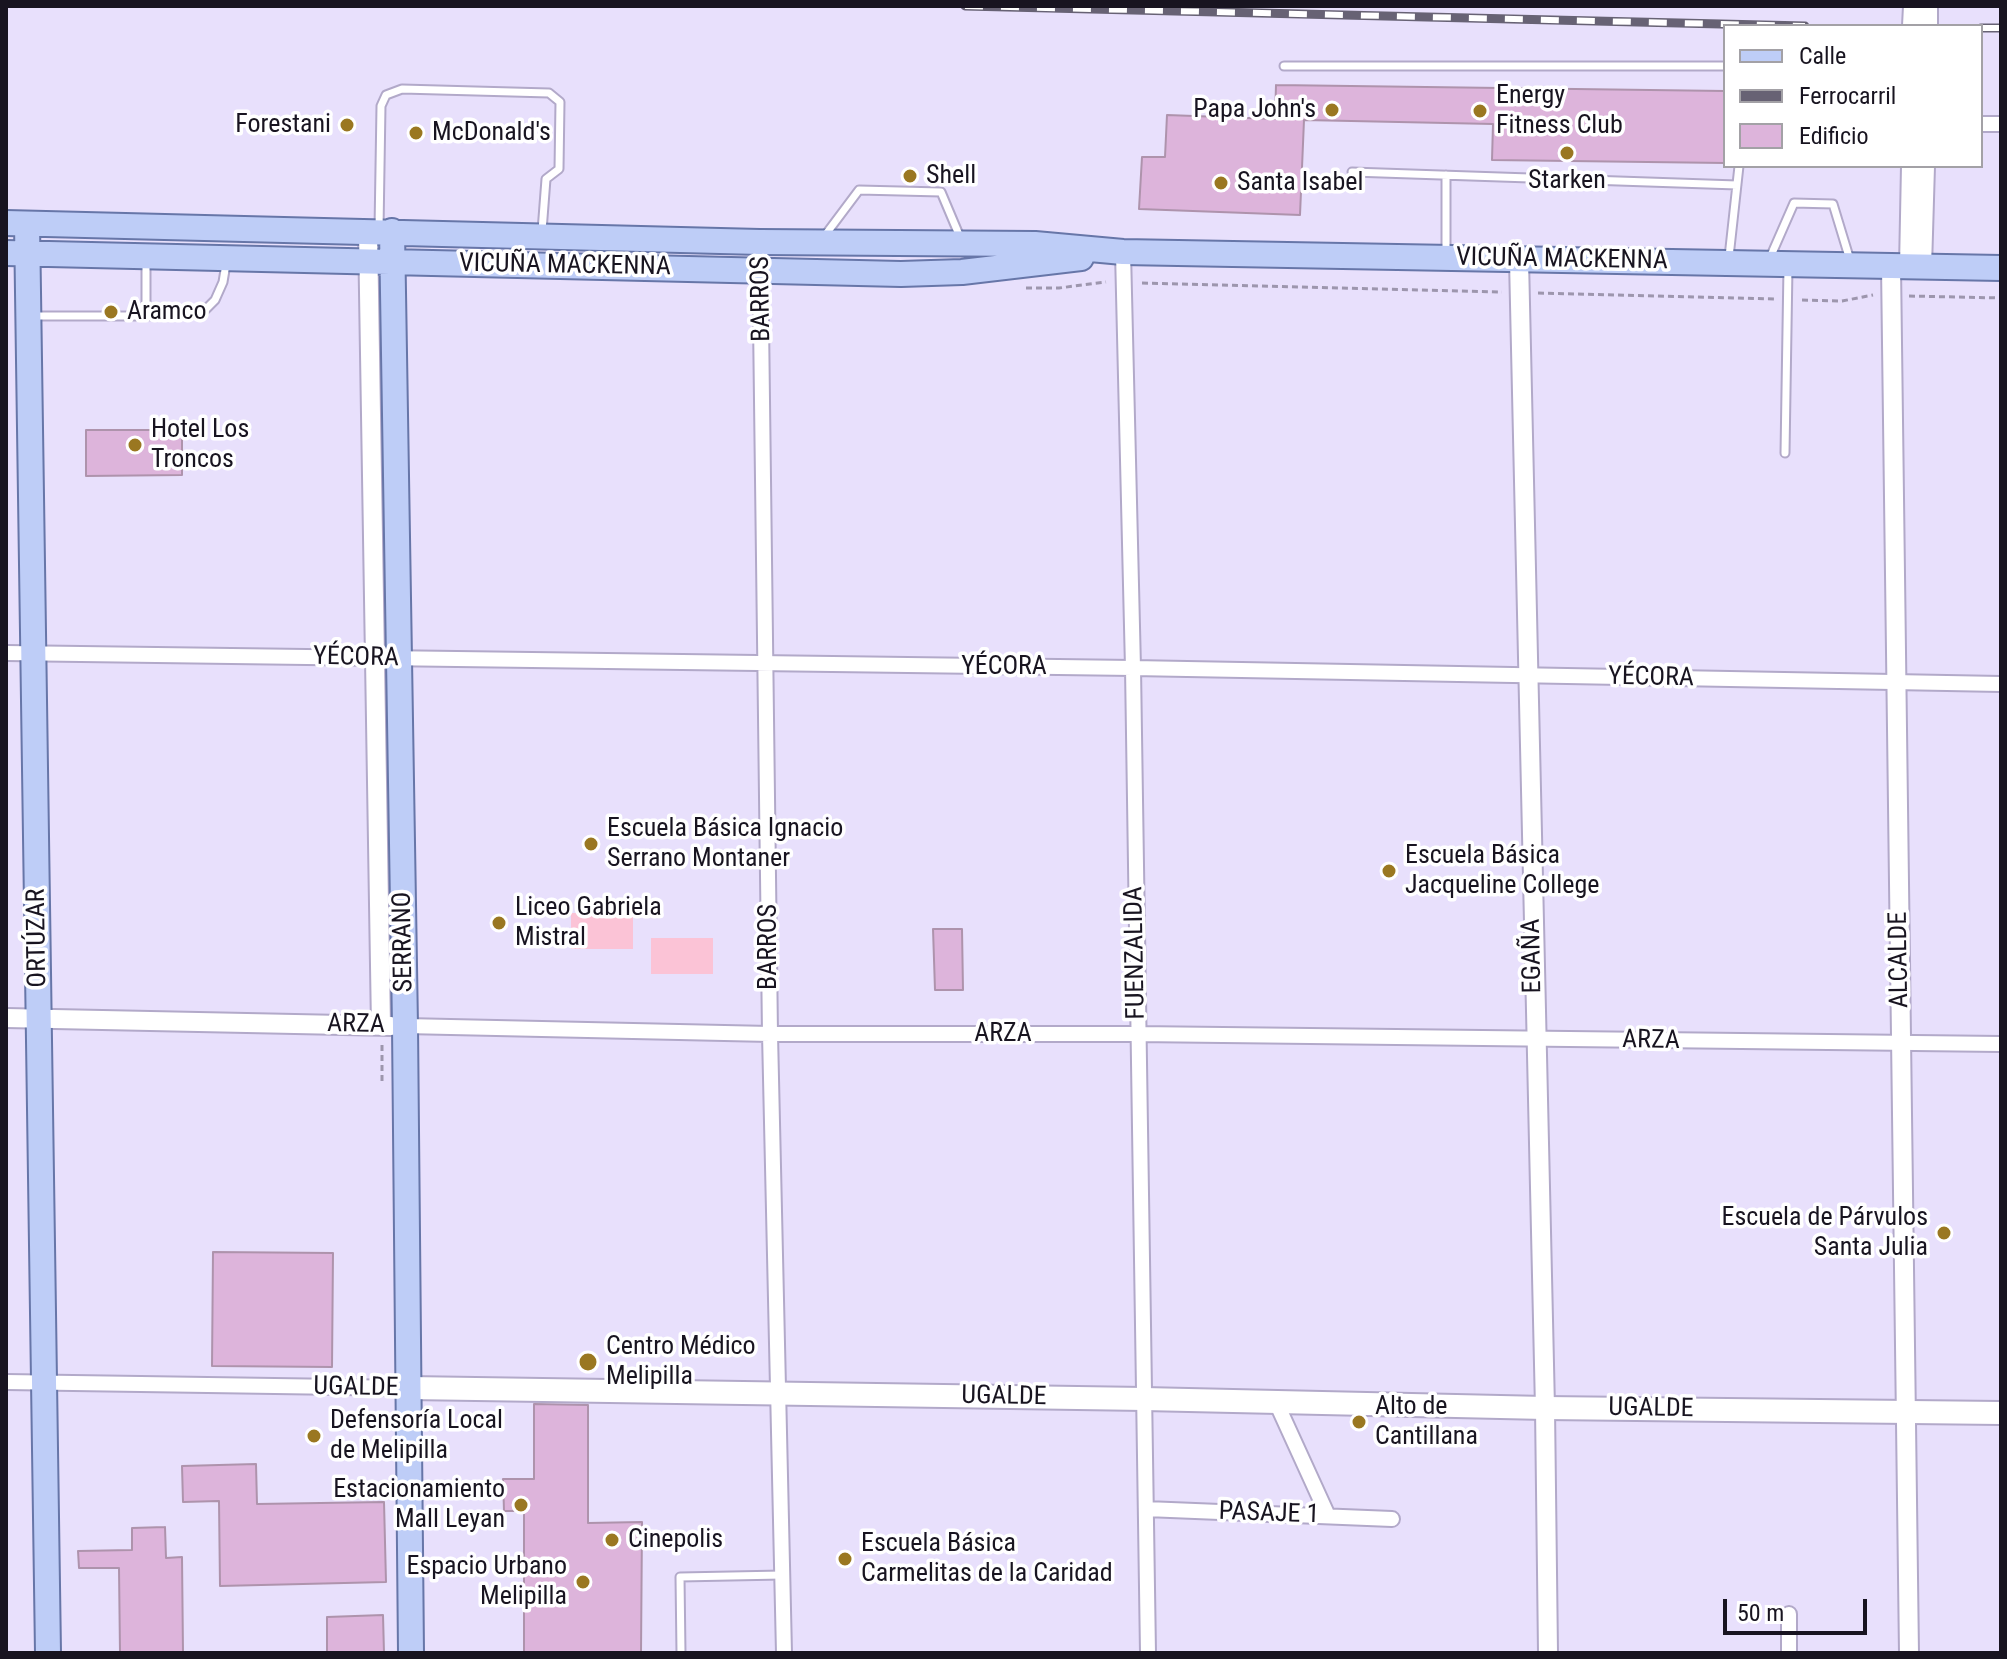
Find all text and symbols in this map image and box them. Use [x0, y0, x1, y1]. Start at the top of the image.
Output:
legend [1723, 24, 1983, 168]
text: Calle [1799, 42, 1846, 70]
place label: Energy Fitness Club [1496, 80, 1623, 142]
text: Ferrocarril [1799, 82, 1896, 110]
place label: Papa John's [1193, 94, 1316, 126]
marker: Papa John's [1323, 101, 1341, 119]
marker: Energy Fitness Club [1471, 102, 1489, 120]
place label: Forestani [235, 109, 331, 141]
marker: Forestani [338, 116, 356, 134]
place label: McDonald's [432, 117, 551, 149]
text: Edificio [1799, 122, 1869, 150]
marker: McDonald's [407, 124, 425, 142]
marker: Starken [1558, 144, 1576, 162]
place label: Shell [926, 160, 976, 192]
place label: Starken [1528, 165, 1606, 197]
marker: Shell [901, 167, 919, 185]
place label: Santa Isabel [1237, 167, 1363, 199]
marker: Santa Isabel [1212, 174, 1230, 192]
street label: VICUÑA MACKENNA [1456, 243, 1668, 277]
street label: VICUÑA MACKENNA [459, 249, 671, 283]
street label: BARROS [746, 256, 778, 342]
place label: Aramco [127, 296, 206, 328]
marker: Aramco [102, 303, 120, 321]
place label: Hotel Los Troncos [151, 414, 249, 476]
marker: Hotel Los Troncos [126, 436, 144, 454]
street label: YÉCORA [313, 642, 399, 674]
street label: YÉCORA [961, 651, 1047, 683]
street label: YÉCORA [1608, 662, 1694, 694]
place label: Escuela Básica Ignacio Serrano Montaner [607, 813, 843, 874]
marker: Escuela Básica Ignacio Serrano Montaner [582, 835, 600, 853]
place label: Escuela Básica Jacqueline College [1405, 840, 1599, 902]
marker: Escuela Básica Jacqueline College [1380, 862, 1398, 880]
street label: FUENZALIDA [1119, 886, 1153, 1020]
street label: ORTÚZAR [22, 888, 54, 988]
street label: SERRANO [388, 891, 420, 993]
place label: Liceo Gabriela Mistral [515, 892, 662, 954]
street label: BARROS [753, 904, 785, 990]
street label: ALCALDE [1884, 912, 1916, 1008]
marker: Liceo Gabriela Mistral [490, 914, 508, 932]
street label: EGAÑA [1517, 918, 1549, 994]
street label: ARZA [327, 1009, 385, 1041]
street label: ARZA [974, 1018, 1032, 1050]
street label: ARZA [1622, 1025, 1680, 1057]
place label: Escuela de Párvulos Santa Julia [1722, 1202, 1928, 1264]
marker: Escuela de Párvulos Santa Julia [1935, 1224, 1953, 1242]
place label: Centro Médico Melipilla [606, 1331, 756, 1392]
marker: Centro Médico Melipilla [577, 1351, 599, 1373]
street label: UGALDE [313, 1372, 399, 1404]
street label: UGALDE [961, 1381, 1047, 1413]
place label: Alto de Cantillana [1375, 1391, 1478, 1452]
street label: UGALDE [1608, 1393, 1694, 1425]
place label: Defensoría Local de Melipilla [330, 1405, 503, 1466]
marker: Alto de Cantillana [1350, 1413, 1368, 1431]
marker: Defensoría Local de Melipilla [305, 1427, 323, 1445]
place label: Estacionamiento Mall Leyan [333, 1474, 505, 1536]
marker: Estacionamiento Mall Leyan [512, 1496, 530, 1514]
street label: PASAJE 1 [1218, 1497, 1320, 1531]
place label: Cinepolis [628, 1524, 723, 1556]
place label: Escuela Básica Carmelitas de la Caridad [861, 1528, 1113, 1590]
marker: Cinepolis [603, 1531, 621, 1549]
marker: Escuela Básica Carmelitas de la Caridad [836, 1550, 854, 1568]
place label: Espacio Urbano Melipilla [407, 1551, 567, 1612]
marker: Espacio Urbano Melipilla [574, 1573, 592, 1591]
scale bar [1727, 1583, 1871, 1633]
text: 50 m [1737, 1599, 1784, 1627]

